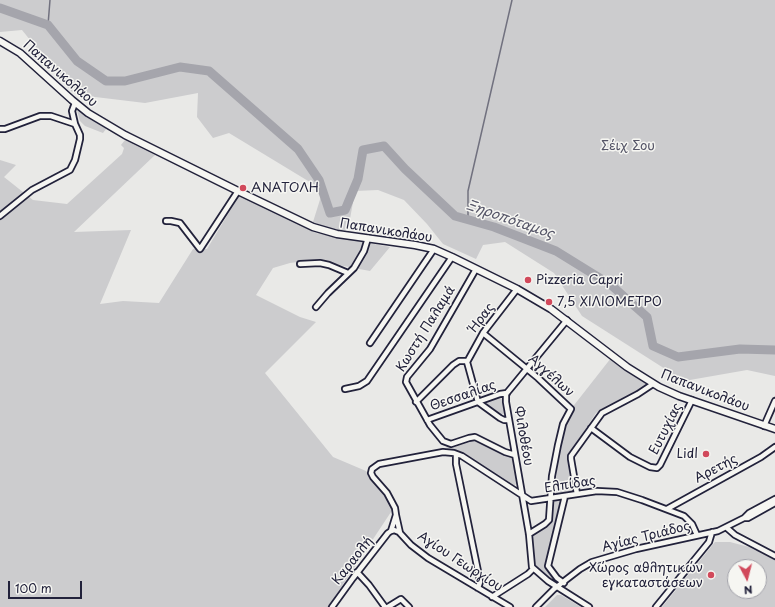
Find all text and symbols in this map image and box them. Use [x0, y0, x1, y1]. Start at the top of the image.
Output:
street label: Παπανικολάου [20, 37, 100, 111]
park label: Σέιχ Σου [601, 138, 655, 154]
place label: ΑΝΑΤΟΛΗ [251, 180, 319, 196]
marker: ΑΝΑΤΟΛΗ [238, 183, 248, 193]
water label: Ξηροπόταμος [464, 197, 556, 243]
street label: Παπανικολάου [339, 216, 433, 246]
place label: Pizzeria Capri [536, 272, 623, 288]
marker: Pizzeria Capri [523, 275, 533, 285]
street label: Κωστή Παλαμά [393, 283, 459, 375]
place label: 7,5 ΧΙΛΙΟΜΕΤΡΟ [557, 294, 662, 310]
marker: 7,5 ΧΙΛΙΟΜΕΤΡΟ [544, 297, 554, 307]
street label: Ήρας [466, 300, 498, 336]
street label: Αγγέλων [525, 351, 577, 401]
street label: Παπανικολάου [659, 367, 751, 415]
street label: Θεσσαλίας [428, 377, 498, 415]
street label: Ευτυχίας [646, 400, 686, 458]
street label: Φιλοθέου [510, 405, 536, 467]
place label: Lidl [677, 446, 698, 462]
marker: Lidl [701, 449, 711, 459]
street label: Αρετής [692, 451, 740, 487]
street label: Ελπίδας [543, 473, 597, 497]
street label: Αγίας Τριάδος [600, 518, 692, 556]
street label: Αγίου Γεωργίου [415, 529, 505, 595]
street label: Καραολή [329, 534, 377, 588]
north arrow [727, 559, 767, 599]
place label: Χώρος αθλητικών εγκαταστάσεων [589, 560, 703, 591]
marker: Χώρος αθλητικών εγκαταστάσεων [706, 570, 716, 580]
scale bar [10, 573, 84, 599]
text: 100 m [15, 579, 52, 597]
text: N [743, 581, 754, 599]

